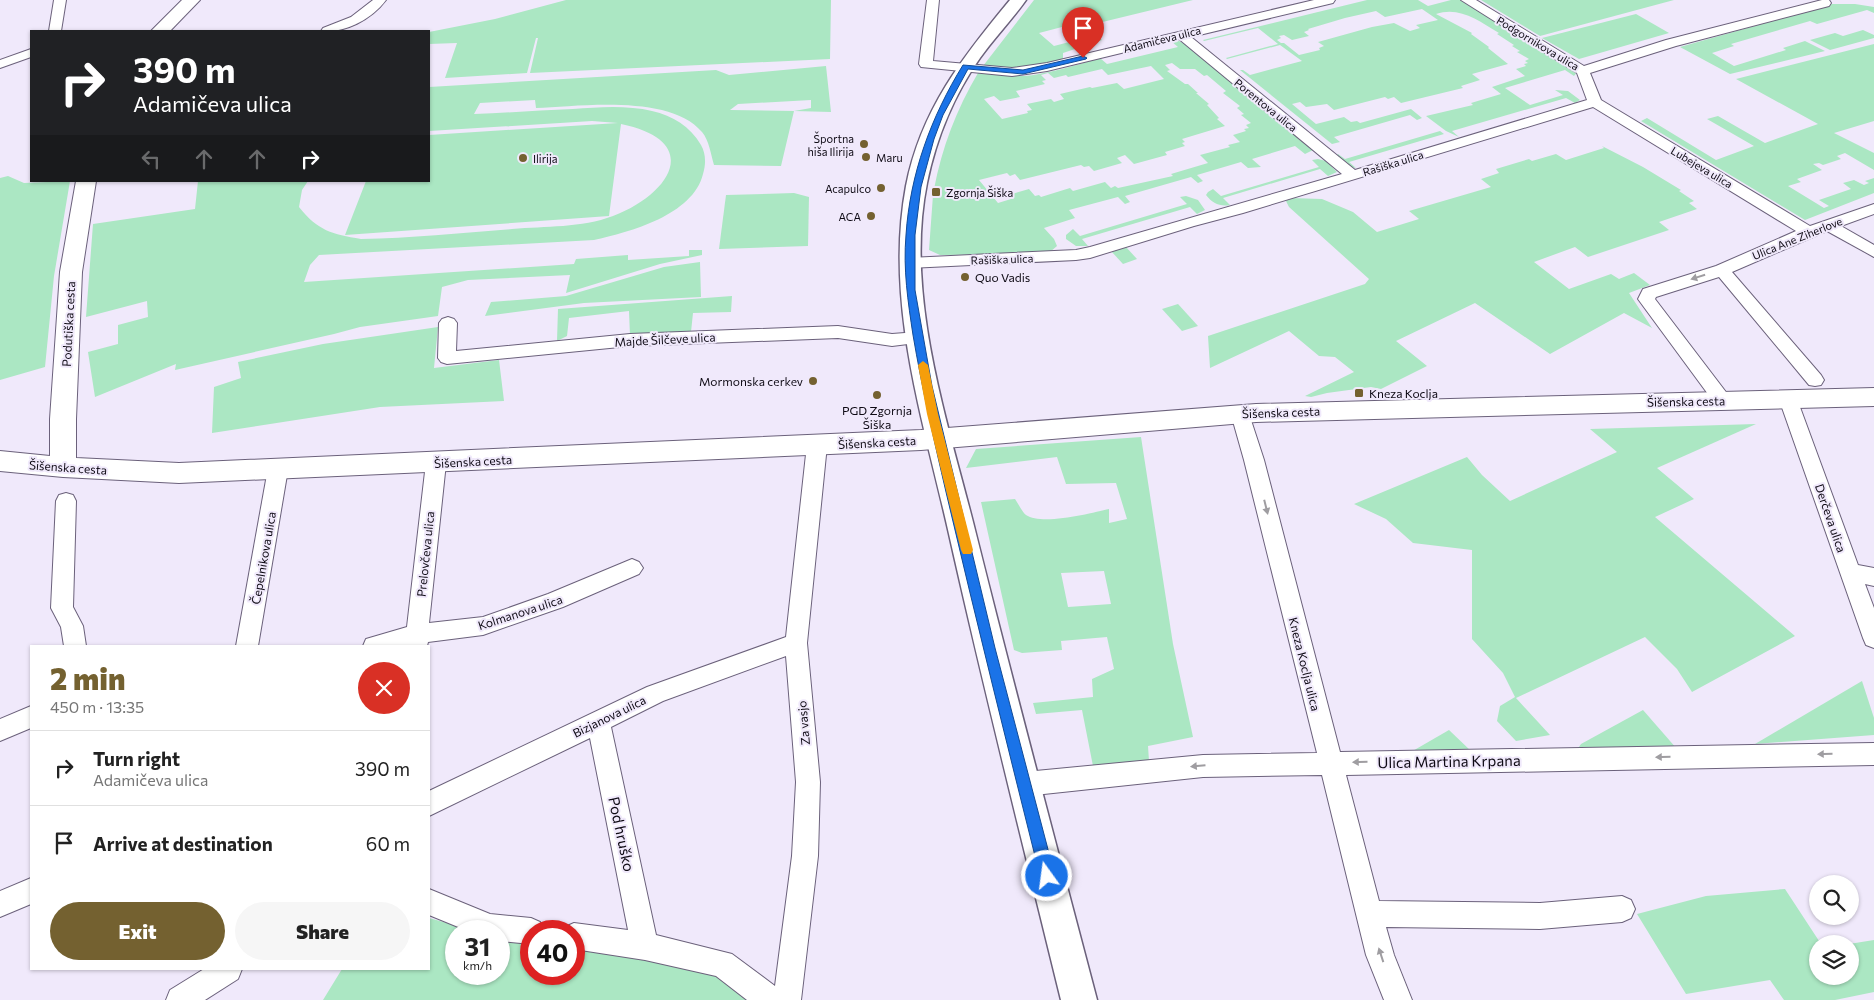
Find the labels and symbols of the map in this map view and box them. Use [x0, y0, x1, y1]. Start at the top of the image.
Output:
pin [1062, 7, 1104, 58]
street label: Podgornikova ulica [1494, 13, 1582, 73]
street label: Adamičeva ulica [1122, 23, 1202, 55]
street label: Porentova ulica [1232, 76, 1300, 134]
place label: Športna hiša Ilirija [808, 131, 854, 158]
marker: Športna hiša Ilirija [858, 138, 870, 150]
street label: Lubejeva ulica [1669, 144, 1735, 190]
street label: Rašiška ulica [1361, 148, 1425, 178]
marker: Maru [860, 151, 872, 163]
place label: Maru [876, 151, 903, 164]
marker: Ilirija [517, 152, 529, 164]
place label: Ilirija [533, 152, 557, 165]
place label: Acapulco [825, 182, 871, 195]
marker: Acapulco [875, 182, 887, 194]
place label: Zgornja Šiška [946, 185, 1013, 199]
marker: Zgornja Šiška [930, 186, 942, 198]
place label: ACA [839, 210, 861, 223]
marker: ACA [865, 210, 877, 222]
street label: Ulica Ane Ziherlove [1750, 214, 1844, 262]
street label: Rašiška ulica [970, 251, 1034, 267]
place label: Quo Vadis [975, 270, 1030, 284]
marker: Quo Vadis [959, 271, 971, 283]
one-way arrow [1691, 274, 1706, 281]
street label: Podutiška cesta [59, 281, 77, 367]
street label: Majde Šilčeve ulica [614, 329, 716, 349]
place label: Mormonska cerkev [699, 374, 803, 388]
marker: Mormonska cerkev [807, 375, 819, 387]
place label: Kneza Koclja [1369, 386, 1438, 400]
marker: Kneza Koclja [1353, 387, 1365, 399]
marker: PGD Zgornja Šiška [871, 389, 883, 401]
street label: Šišenska cesta [1647, 393, 1725, 409]
place label: PGD Zgornja Šiška [842, 403, 912, 431]
street label: Šišenska cesta [1242, 404, 1320, 420]
street label: Šišenska cesta [838, 433, 916, 451]
street label: Šišenska cesta [434, 452, 512, 470]
street label: Šišenska cesta [28, 457, 108, 477]
street label: Derčeva ulica [1813, 482, 1849, 554]
one-way arrow [1262, 499, 1270, 514]
street label: Prelovčeva ulica [414, 510, 436, 598]
street label: Čepelnikova ulica [248, 511, 278, 605]
street label: Kolmanova ulica [476, 592, 564, 632]
street label: Kneza Koclja ulica [1287, 616, 1323, 712]
street label: Bizjanova ulica [570, 692, 648, 740]
street label: Za vasjo [794, 700, 812, 746]
one-way arrow [1817, 750, 1833, 758]
street label: Ulica Martina Krpana [1377, 751, 1521, 771]
one-way arrow [1655, 753, 1671, 761]
one-way arrow [1352, 758, 1368, 766]
one-way arrow [1190, 763, 1206, 771]
street label: Pod hruško [605, 795, 639, 873]
position arrow [1020, 849, 1072, 901]
speed limit sign: 40 [520, 920, 585, 985]
one-way arrow [1376, 947, 1384, 962]

